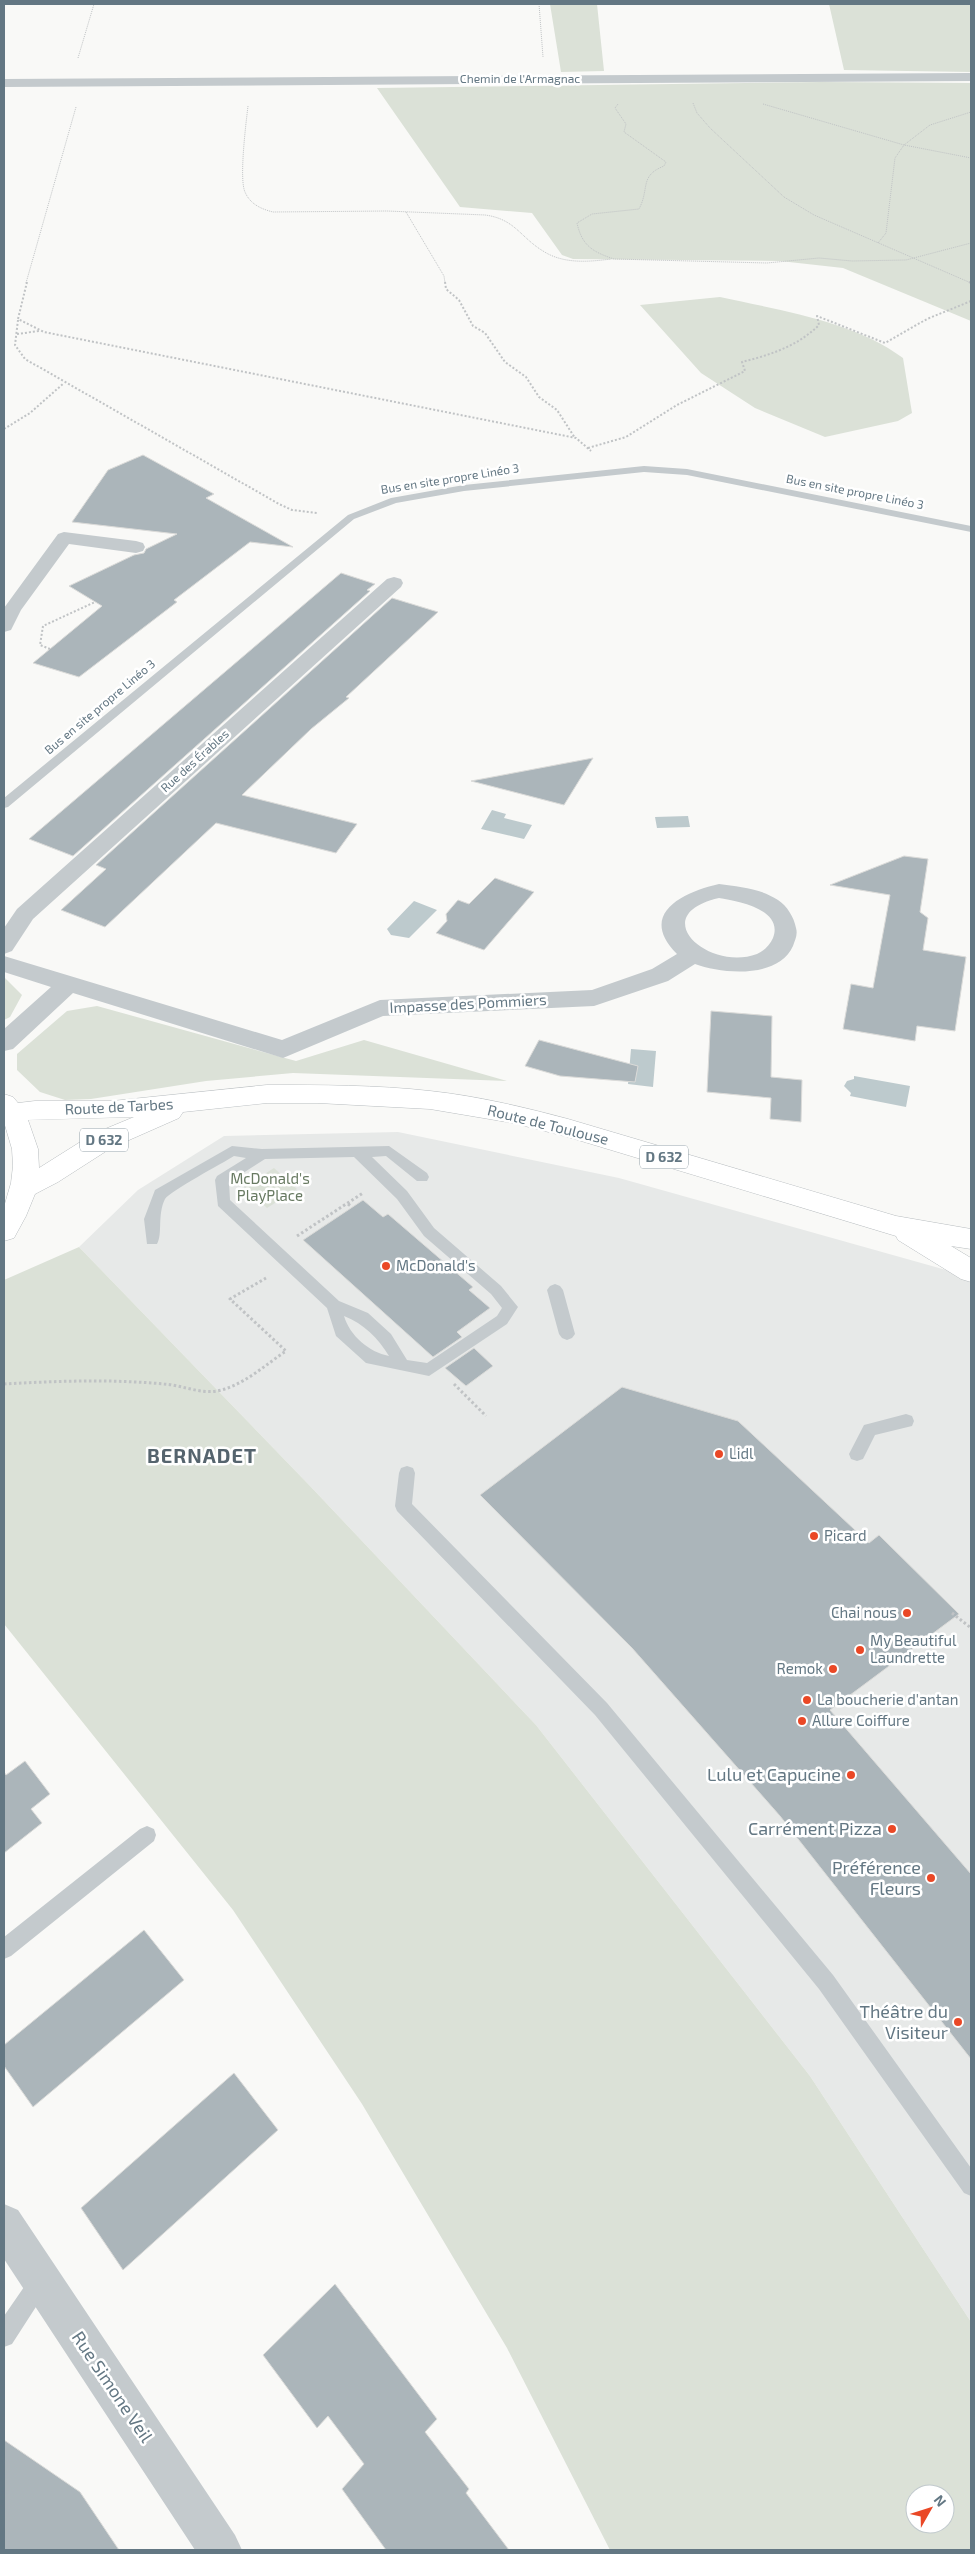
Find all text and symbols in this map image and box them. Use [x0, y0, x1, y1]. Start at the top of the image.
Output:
street label: Chemin de l'Armagnac [460, 71, 580, 85]
street label: Bus en site propre Linéo 3 [380, 460, 520, 496]
street label: Bus en site propre Linéo 3 [785, 471, 925, 511]
street label: Bus en site propre Linéo 3 [41, 656, 157, 757]
street label: Rue des Érables [157, 726, 231, 794]
street label: Impasse des Pommiers [389, 990, 547, 1016]
street label: Route de Tarbes [64, 1094, 174, 1118]
street label: Route de Toulouse [486, 1100, 611, 1148]
road number: D 632 [80, 1128, 128, 1152]
road number: D 632 [640, 1146, 688, 1168]
park label: McDonald's PlayPlace [230, 1169, 310, 1204]
place label: McDonald's [396, 1256, 476, 1274]
marker: McDonald's [380, 1260, 392, 1272]
district label: BERNADET [147, 1443, 257, 1467]
place label: Lidl [729, 1444, 754, 1462]
marker: Lidl [713, 1448, 725, 1460]
place label: Picard [824, 1526, 867, 1544]
marker: Picard [808, 1530, 820, 1542]
place label: Chai nous [831, 1603, 897, 1621]
marker: Chai nous [901, 1607, 913, 1619]
place label: My Beautiful Laundrette [870, 1631, 957, 1666]
marker: My Beautiful Laundrette [854, 1644, 866, 1656]
place label: Remok [776, 1659, 823, 1677]
marker: Remok [827, 1663, 839, 1675]
place label: La boucherie d'antan [817, 1690, 959, 1708]
marker: La boucherie d'antan [801, 1694, 813, 1706]
place label: Allure Coiffure [812, 1711, 910, 1729]
marker: Allure Coiffure [796, 1715, 808, 1727]
place label: Lulu et Capucine [707, 1763, 841, 1785]
marker: Lulu et Capucine [845, 1769, 857, 1781]
place label: Carrément Pizza [748, 1817, 882, 1839]
marker: Carrément Pizza [886, 1823, 898, 1835]
place label: Préférence Fleurs [832, 1856, 921, 1899]
marker: Préférence Fleurs [925, 1872, 937, 1884]
place label: Théâtre du Visiteur [859, 2000, 948, 2043]
marker: Théâtre du Visiteur [952, 2016, 964, 2028]
street label: Rue Simone Veil [68, 2327, 158, 2447]
north arrow [905, 2484, 955, 2534]
text: N [931, 2491, 950, 2510]

